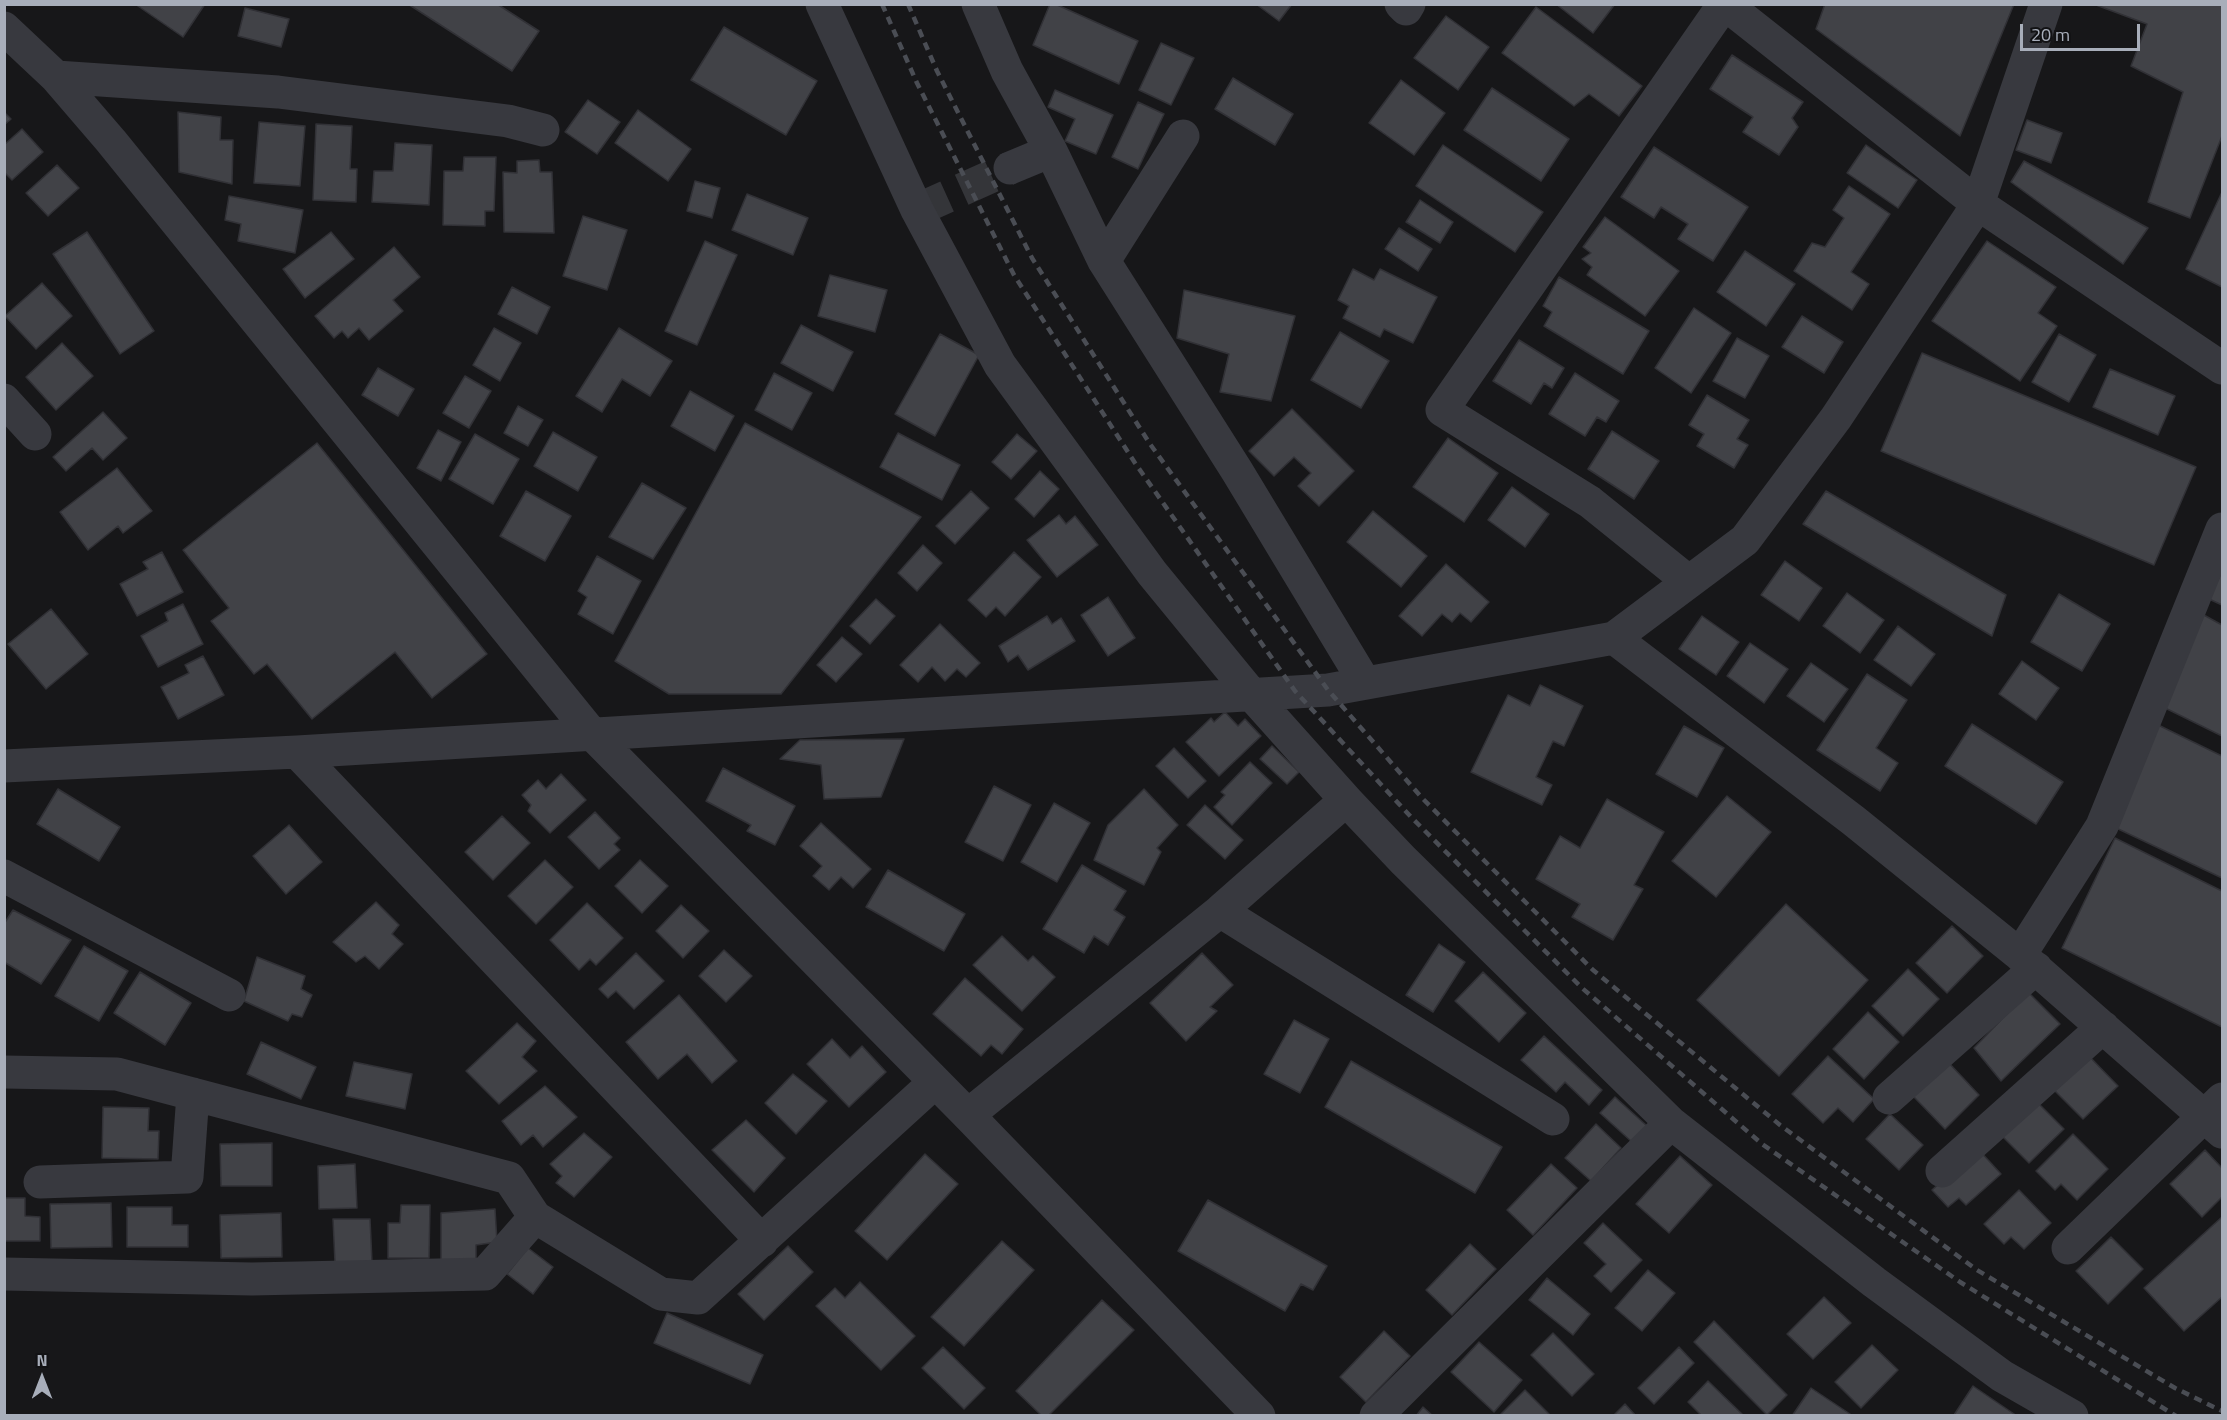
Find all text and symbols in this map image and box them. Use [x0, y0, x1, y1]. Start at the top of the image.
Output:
scale bar [2023, 12, 2143, 50]
text: 20 m [2031, 21, 2070, 48]
north arrow [12, 1348, 72, 1408]
text: N [36, 1348, 48, 1372]

